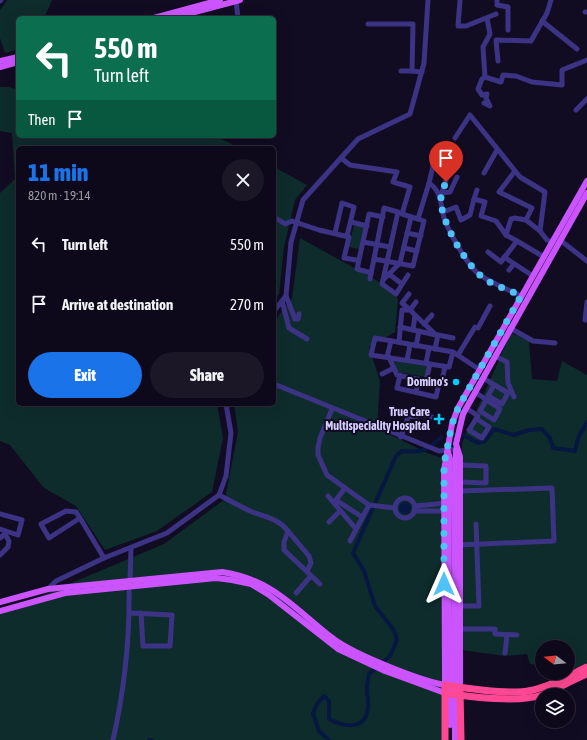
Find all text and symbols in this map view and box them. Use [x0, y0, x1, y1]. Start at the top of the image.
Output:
icon: left [28, 32, 80, 84]
text: 550 m [94, 32, 157, 64]
text: Turn left [94, 65, 149, 86]
icon: arrive [64, 108, 86, 130]
text: Then [28, 111, 56, 128]
pin [429, 141, 463, 182]
icon: arrive [435, 147, 457, 169]
text: 11 min [28, 159, 88, 186]
button: close [222, 159, 264, 201]
text: 820 m · 19:14 [28, 188, 91, 203]
icon: left [28, 233, 50, 255]
text: Turn left [62, 236, 108, 253]
text: 550 m [230, 236, 264, 253]
icon: arrive [28, 293, 50, 315]
text: Arrive at destination [62, 296, 173, 313]
text: 270 m [230, 296, 264, 313]
button: Exit [28, 352, 142, 398]
button: Share [150, 352, 264, 398]
place label: Domino's [407, 375, 449, 389]
marker: Domino's [451, 377, 461, 387]
place label: True Care Multispeciality Hospital [325, 405, 431, 433]
marker: True Care Multispeciality Hospital [433, 413, 445, 425]
position arrow [423, 563, 465, 605]
north arrow [535, 640, 575, 680]
map controls [535, 640, 575, 728]
button: layers [535, 688, 575, 728]

